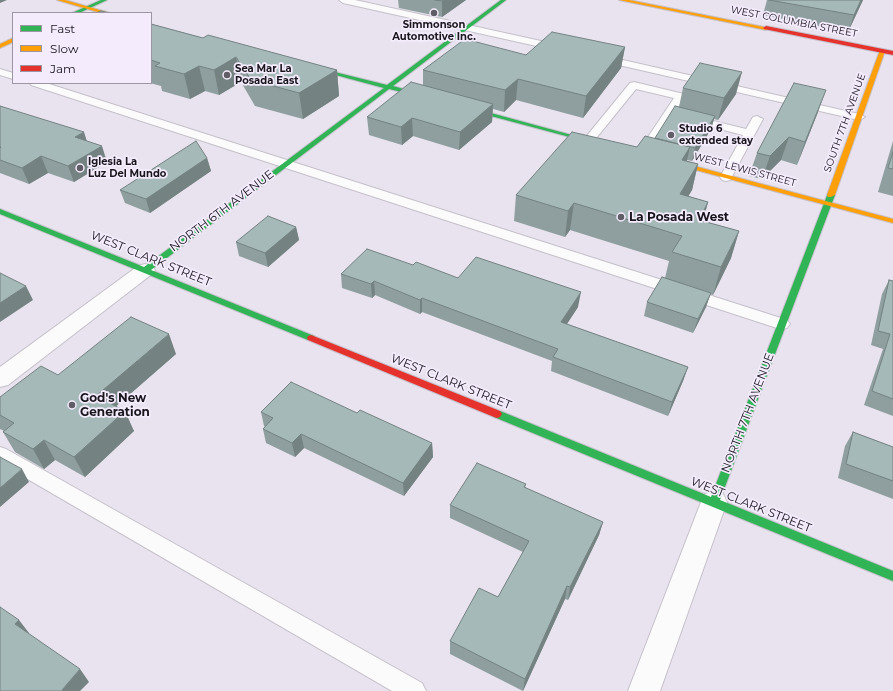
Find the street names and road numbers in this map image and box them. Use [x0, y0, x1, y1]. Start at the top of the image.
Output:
street label: WEST COLUMBIA STREET [730, 4, 858, 40]
street label: SOUTH 7TH AVENUE [822, 72, 868, 174]
street label: WEST LEWIS STREET [693, 151, 797, 189]
street label: NORTH 6TH AVENUE [167, 167, 277, 255]
street label: WEST CLARK STREET [89, 228, 213, 290]
street label: WEST CLARK STREET [389, 351, 513, 413]
street label: NORTH 7TH AVENUE [719, 351, 777, 475]
street label: WEST CLARK STREET [689, 474, 813, 536]

